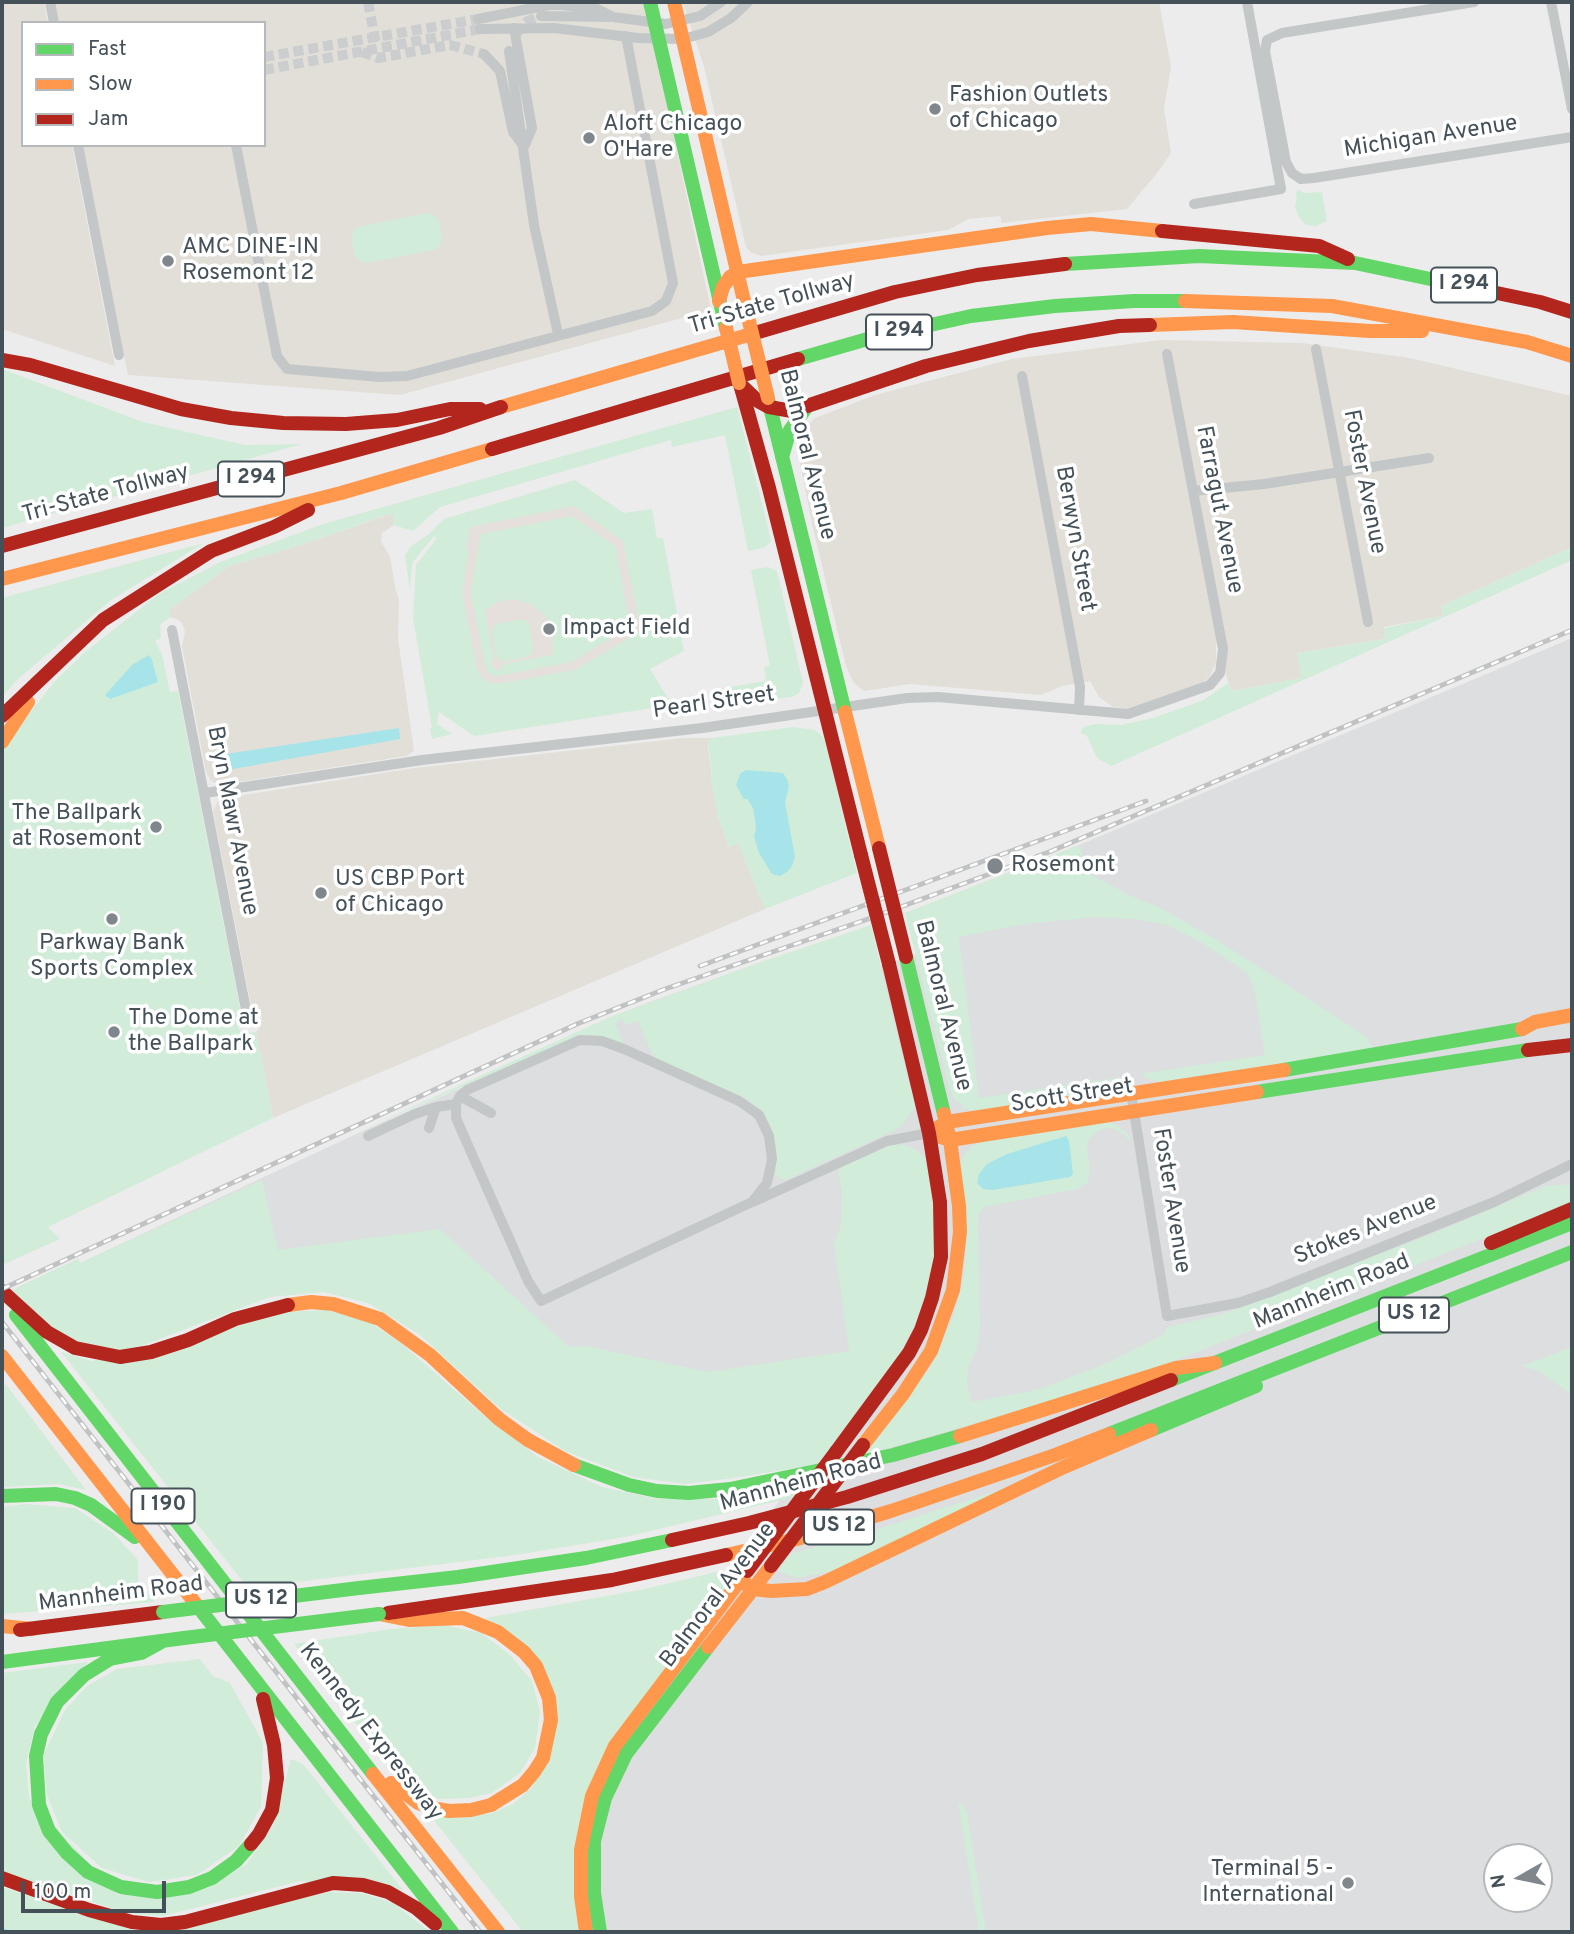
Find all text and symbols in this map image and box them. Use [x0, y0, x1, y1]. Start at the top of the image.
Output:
legend [21, 21, 266, 147]
text: Fast [88, 36, 127, 63]
text: Slow [88, 71, 133, 98]
place label: Fashion Outlets of Chicago [949, 82, 1108, 136]
marker: Fashion Outlets of Chicago [927, 101, 943, 117]
text: Jam [88, 106, 129, 133]
place label: Aloft Chicago O'Hare [603, 111, 742, 165]
street label: Michigan Avenue [1342, 111, 1520, 165]
marker: Aloft Chicago O'Hare [581, 130, 597, 146]
place label: AMC DINE-IN Rosemont 12 [182, 234, 319, 288]
marker: AMC DINE-IN Rosemont 12 [160, 253, 176, 269]
street label: Tri-State Tollway [686, 268, 858, 342]
road number: I 294 [1431, 268, 1497, 302]
road number: I 294 [866, 314, 932, 350]
street label: Balmoral Avenue [771, 367, 841, 543]
street label: Foster Avenue [1335, 407, 1391, 557]
street label: Farragut Avenue [1188, 424, 1248, 596]
street label: Tri-State Tollway [20, 459, 192, 531]
road number: I 294 [218, 462, 284, 496]
street label: Berwyn Street [1048, 464, 1100, 614]
place label: Impact Field [563, 615, 690, 643]
marker: Impact Field [541, 621, 557, 637]
street label: Pearl Street [651, 682, 777, 726]
street label: Bryn Mawr Avenue [199, 724, 263, 918]
place label: The Ballpark at Rosemont [11, 800, 142, 854]
marker: The Ballpark at Rosemont [148, 819, 164, 835]
place label: Rosemont [1011, 852, 1115, 880]
marker: Rosemont [985, 856, 1005, 876]
place label: US CBP Port of Chicago [335, 866, 465, 920]
marker: US CBP Port of Chicago [313, 885, 329, 901]
marker: Parkway Bank Sports Complex [104, 911, 120, 927]
street label: Balmoral Avenue [907, 918, 977, 1094]
place label: Parkway Bank Sports Complex [30, 930, 194, 984]
place label: The Dome at the Ballpark [128, 1005, 259, 1059]
marker: The Dome at the Ballpark [106, 1024, 122, 1040]
street label: Scott Street [1009, 1074, 1135, 1120]
street label: Foster Avenue [1145, 1126, 1195, 1276]
street label: Stokes Avenue [1291, 1190, 1441, 1272]
street label: Mannheim Road [1250, 1249, 1414, 1337]
road number: US 12 [1379, 1298, 1449, 1332]
street label: Mannheim Road [717, 1449, 885, 1519]
road number: I 190 [132, 1488, 194, 1524]
road number: US 12 [804, 1510, 874, 1544]
street label: Balmoral Avenue [655, 1518, 783, 1674]
street label: Mannheim Road [37, 1571, 205, 1619]
road number: US 12 [226, 1582, 296, 1618]
street label: Kennedy Expressway [292, 1639, 448, 1827]
north arrow [1483, 1843, 1553, 1913]
place label: Terminal 5 - International [1202, 1856, 1334, 1910]
scale bar [24, 1868, 170, 1912]
text: N [1486, 1872, 1512, 1890]
marker: Terminal 5 - International [1340, 1875, 1356, 1891]
text: 100 m [34, 1879, 91, 1906]

